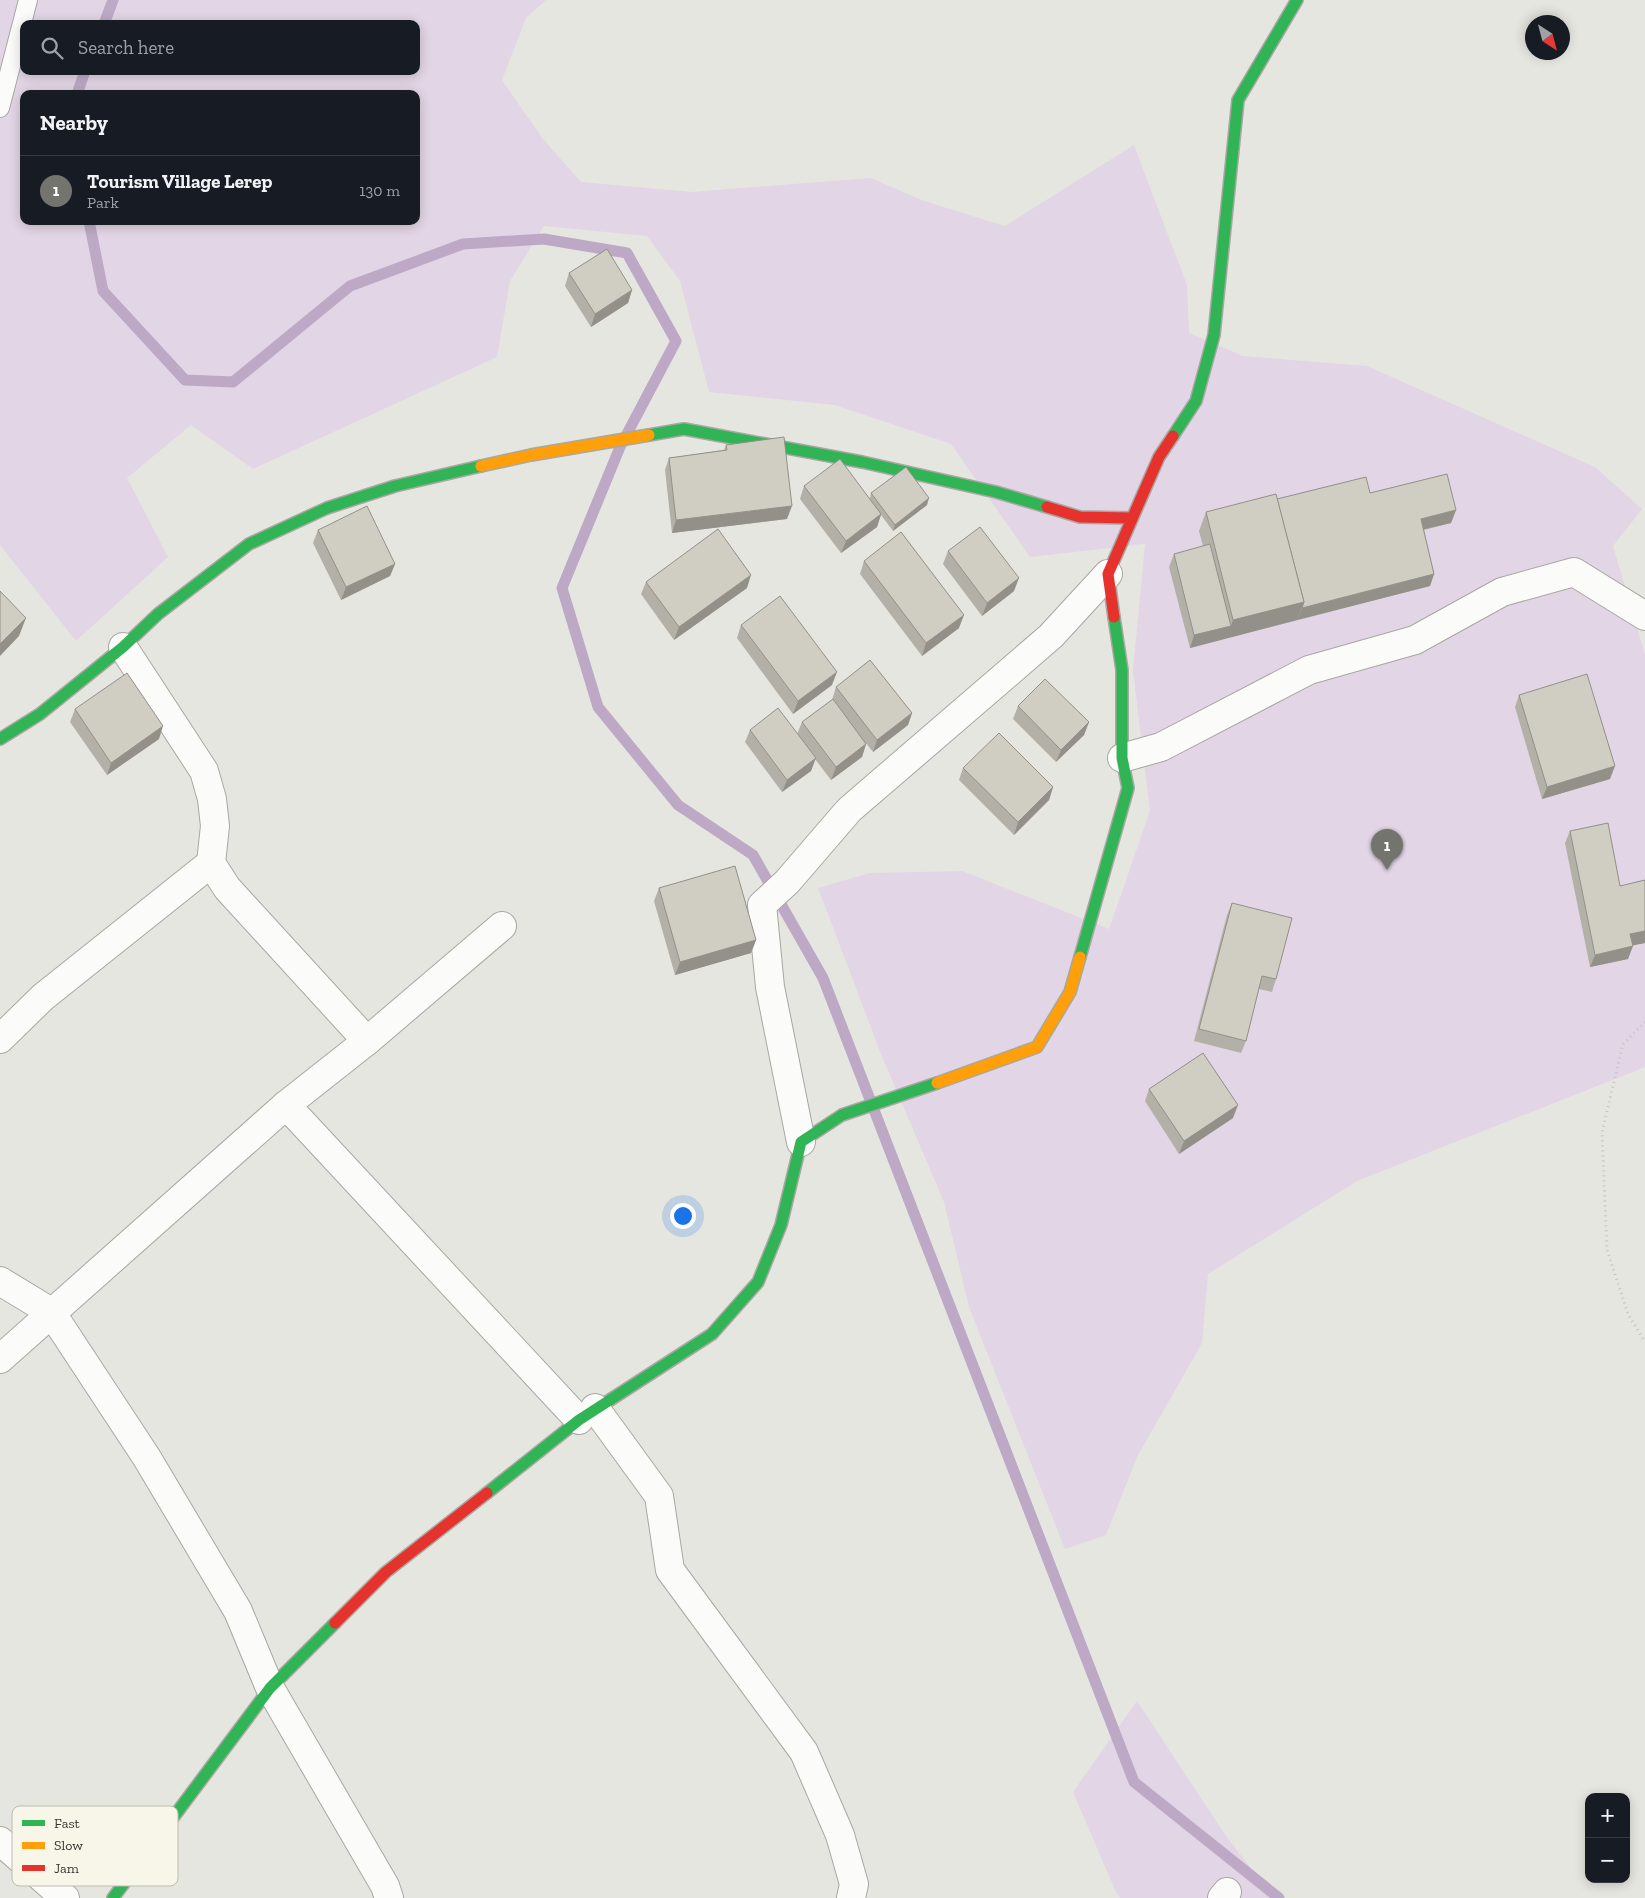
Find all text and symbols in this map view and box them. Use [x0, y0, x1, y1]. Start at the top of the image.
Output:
north arrow [1525, 15, 1570, 60]
search box [20, 20, 420, 75]
icon: search [38, 34, 66, 62]
text: Search here [78, 36, 174, 59]
text: Nearby [40, 110, 108, 135]
text: Tourism Village Lerep [87, 170, 272, 193]
text: 1 [53, 181, 59, 200]
text: 130 m [359, 181, 400, 200]
text: Park [87, 193, 119, 212]
pin: 1 [1371, 829, 1403, 870]
your location [670, 1203, 696, 1229]
map controls [1585, 1793, 1630, 1883]
button: + [1585, 1793, 1630, 1838]
legend [12, 1806, 178, 1886]
text: Fast [54, 1815, 81, 1832]
text: Slow [54, 1837, 83, 1854]
button: − [1585, 1838, 1630, 1883]
text: Jam [54, 1860, 79, 1877]

